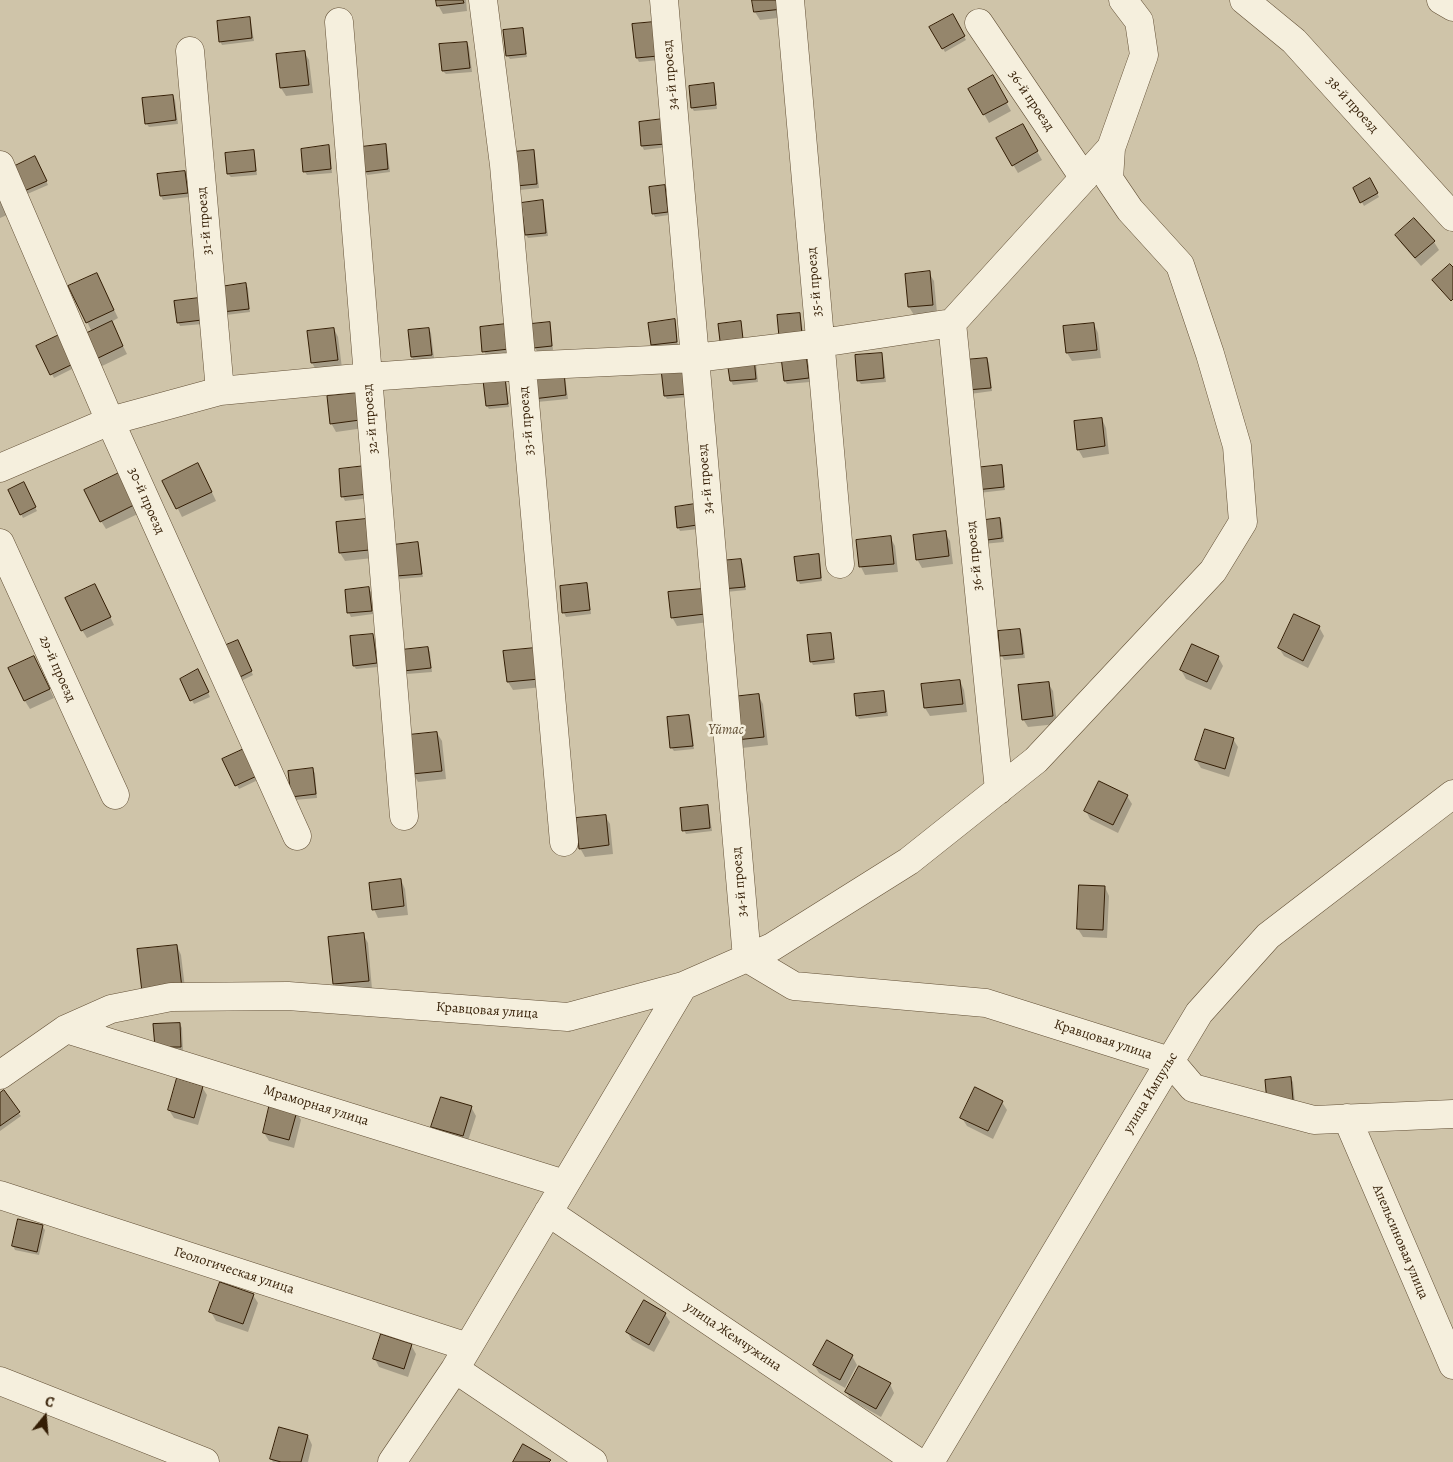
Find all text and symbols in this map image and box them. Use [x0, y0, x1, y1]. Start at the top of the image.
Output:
street label: 34-й проезд [660, 39, 682, 111]
street label: 36-й проезд [1004, 67, 1058, 135]
street label: 38-й проезд [1322, 73, 1382, 137]
street label: 31-й проезд [194, 186, 216, 256]
street label: 35-й проезд [804, 246, 826, 318]
street label: 32-й проезд [360, 383, 382, 455]
street label: 33-й проезд [516, 386, 538, 456]
street label: 34-й проезд [695, 443, 717, 515]
street label: 30-й проезд [124, 465, 168, 537]
street label: 36-й проезд [963, 520, 987, 592]
street label: 29-й проезд [35, 633, 79, 705]
park label: Үйтас [708, 723, 744, 739]
street label: 34-й проезд [729, 846, 751, 918]
street label: Кравцовая улица [435, 999, 539, 1023]
street label: Кравцовая улица [1052, 1016, 1154, 1064]
street label: улица Импульс [1120, 1049, 1182, 1137]
street label: Мраморная улица [261, 1082, 371, 1130]
street label: Апельсиновая улица [1368, 1182, 1432, 1302]
street label: Геологическая улица [172, 1244, 296, 1298]
street label: улица Жемчужина [681, 1298, 785, 1376]
north arrow [20, 1392, 70, 1442]
text: С [43, 1392, 56, 1413]

